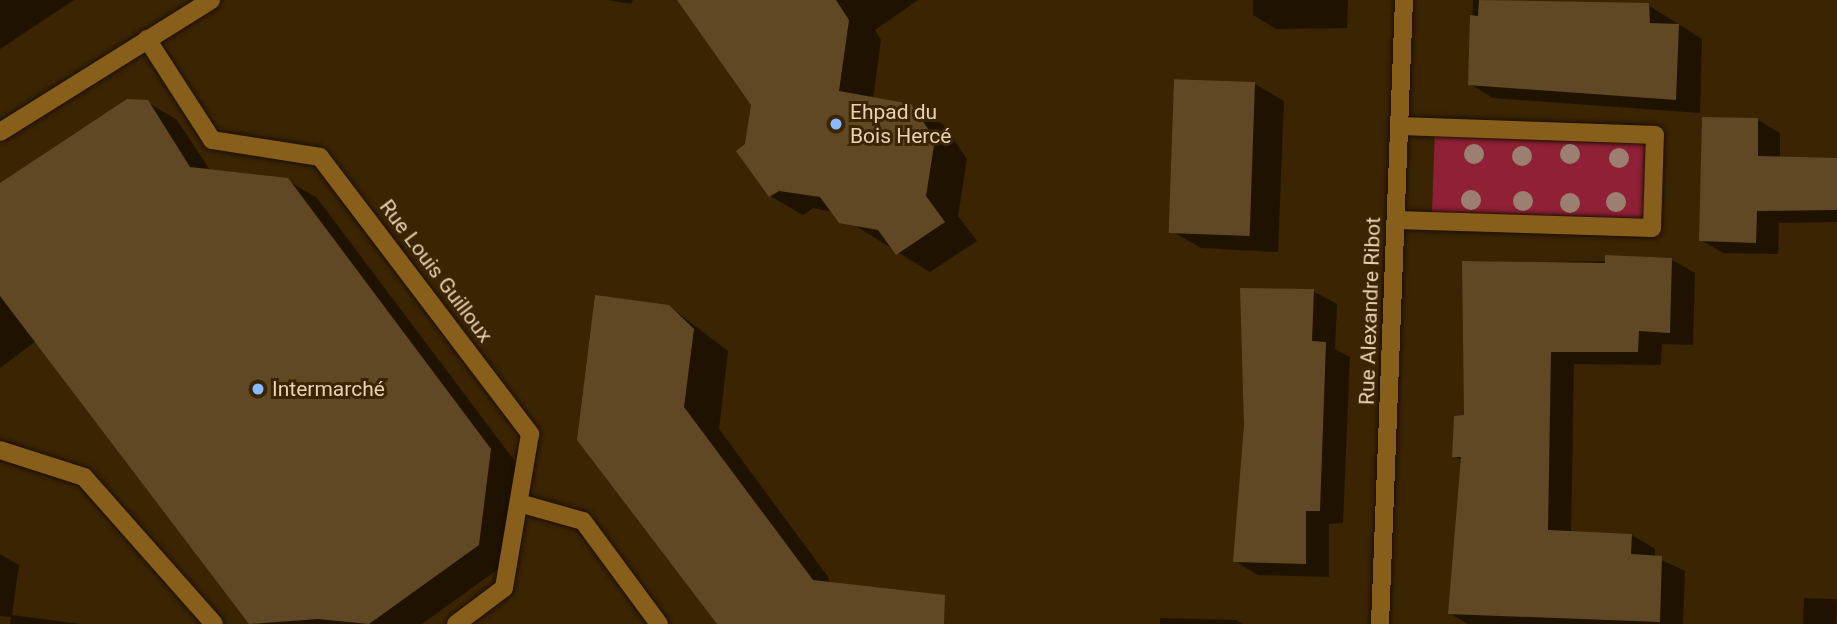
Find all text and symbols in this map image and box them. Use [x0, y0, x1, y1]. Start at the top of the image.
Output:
place label: Ehpad du Bois Hercé [850, 99, 951, 149]
marker: Ehpad du Bois Hercé [828, 116, 844, 132]
street label: Rue Louis Guilloux [374, 195, 498, 347]
street label: Rue Alexandre Ribot [1354, 217, 1386, 405]
place label: Intermarché [272, 376, 385, 402]
marker: Intermarché [250, 381, 266, 397]

